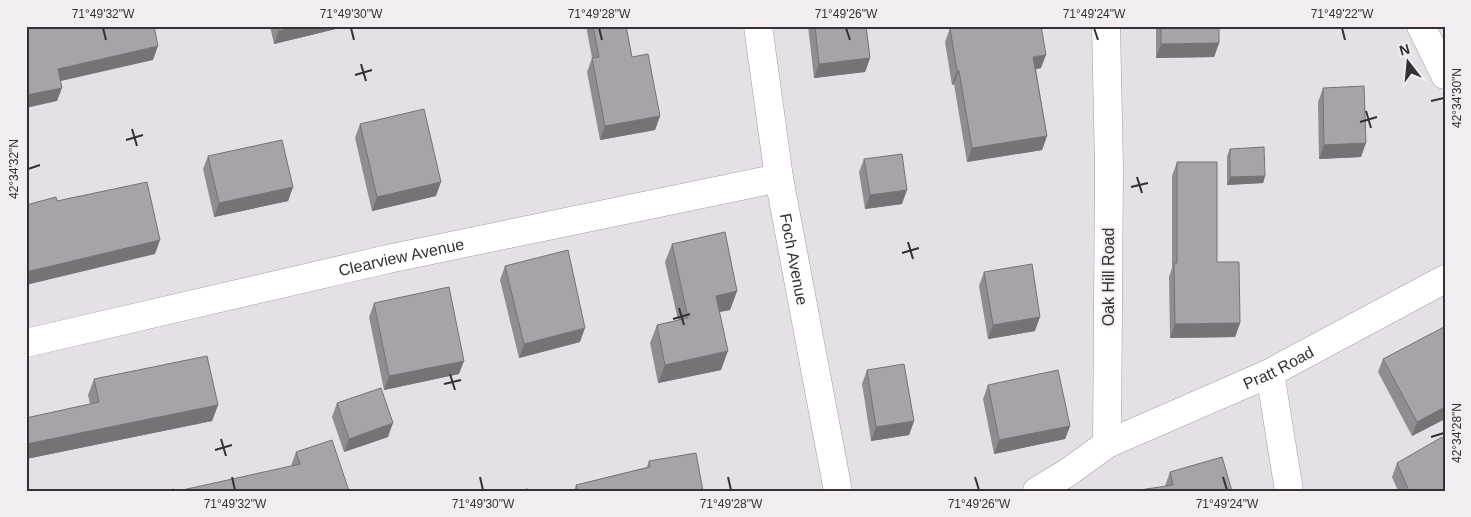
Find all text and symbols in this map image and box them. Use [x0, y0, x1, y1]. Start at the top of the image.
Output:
text: 71°49'32"W [72, 7, 135, 21]
text: 71°49'30"W [320, 7, 383, 21]
text: 71°49'28"W [568, 7, 631, 21]
text: 71°49'26"W [815, 7, 878, 21]
text: 71°49'24"W [1063, 7, 1126, 21]
text: 71°49'22"W [1311, 7, 1374, 21]
north arrow [1384, 38, 1434, 88]
text: N [1397, 40, 1411, 59]
text: 42°34'30"N [1450, 68, 1464, 128]
text: 42°34'32"N [7, 139, 21, 199]
street label: Foch Avenue [777, 212, 811, 307]
street label: Oak Hill Road [1100, 228, 1117, 326]
street label: Clearview Avenue [337, 235, 466, 279]
street label: Pratt Road [1241, 343, 1317, 393]
text: 42°34'28"N [1450, 403, 1464, 463]
text: 71°49'32"W [204, 497, 267, 511]
text: 71°49'30"W [452, 497, 515, 511]
text: 71°49'28"W [700, 497, 763, 511]
text: 71°49'26"W [948, 497, 1011, 511]
text: 71°49'24"W [1196, 497, 1259, 511]

